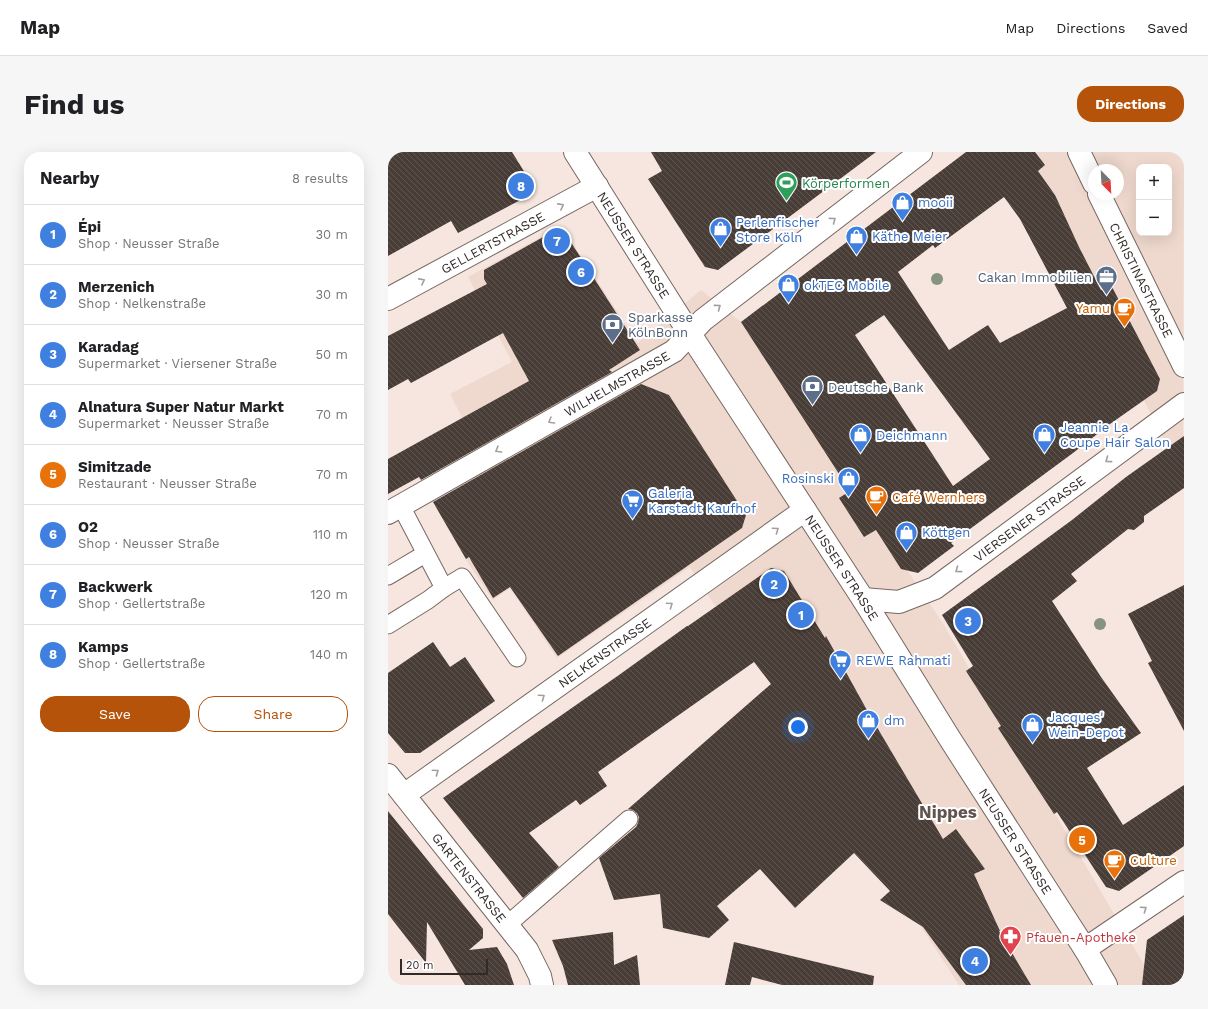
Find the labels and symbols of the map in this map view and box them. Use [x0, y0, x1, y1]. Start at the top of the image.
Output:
north arrow [1088, 164, 1124, 200]
sports icon: Körperformen [774, 170, 800, 203]
pin: 8 [508, 171, 534, 201]
place label: Körperformen [802, 176, 890, 191]
street label: NEUSSER STRASSE [594, 189, 673, 301]
shop icon: mooii [889, 189, 915, 222]
place label: mooii [918, 195, 953, 210]
one-way arrow [557, 203, 565, 210]
street label: GELLERTSTRASSE [439, 209, 547, 277]
place label: Perlenfischer Store Köln [736, 215, 820, 245]
shop icon: Perlenfischer Store Köln [707, 216, 733, 249]
one-way arrow [828, 218, 835, 225]
street label: CHRISTINASTRASSE [1106, 220, 1176, 340]
shop icon: Käthe Meier [844, 223, 870, 256]
pin: 7 [544, 226, 570, 256]
place label: Käthe Meier [872, 229, 948, 244]
pin: 6 [568, 257, 594, 287]
office icon: Cakan Immobilien [1094, 264, 1120, 297]
place label: Cakan Immobilien [978, 270, 1092, 285]
shop icon: okTEC Mobile [776, 272, 802, 305]
one-way arrow [418, 278, 426, 285]
place label: okTEC Mobile [804, 278, 890, 293]
cafe icon: Yamu [1112, 295, 1138, 328]
place label: Yamu [1076, 301, 1110, 316]
one-way arrow [714, 305, 721, 312]
place label: Sparkasse KölnBonn [628, 310, 693, 340]
bank icon: Sparkasse KölnBonn [600, 311, 626, 344]
street label: WILHELMSTRASSE [562, 348, 672, 420]
bank icon: Deutsche Bank [799, 374, 825, 407]
place label: Deutsche Bank [828, 380, 924, 395]
one-way arrow [548, 416, 555, 423]
place label: Jeannie La Coupe Hair Salon [1060, 420, 1170, 450]
shop icon: Jeannie La Coupe Hair Salon [1032, 421, 1058, 454]
shop icon: Deichmann [847, 422, 873, 455]
place label: Deichmann [876, 428, 948, 443]
one-way arrow [495, 446, 502, 453]
one-way arrow [1105, 455, 1112, 462]
shop icon: Rosinski [836, 465, 862, 498]
place label: Rosinski [782, 471, 834, 486]
street label: VIERSENER STRASSE [971, 473, 1088, 565]
cafe icon: Café Wernhers [864, 484, 890, 517]
place label: Galeria Karstadt Kaufhof [648, 486, 756, 516]
supermarket icon: Galeria Karstadt Kaufhof [619, 487, 645, 520]
place label: Café Wernhers [892, 490, 985, 505]
street label: NEUSSER STRASSE [802, 512, 881, 623]
shop icon: Köttgen [893, 519, 919, 552]
place label: Köttgen [922, 525, 970, 540]
one-way arrow [772, 528, 779, 535]
one-way arrow [955, 566, 962, 573]
pin: 2 [761, 569, 787, 599]
pin: 1 [788, 600, 814, 630]
one-way arrow [666, 603, 673, 610]
pin: 3 [955, 606, 981, 636]
street label: NELKENSTRASSE [556, 615, 654, 691]
supermarket icon: REWE Rahmati [827, 647, 853, 680]
place label: REWE Rahmati [856, 653, 951, 668]
one-way arrow [537, 695, 544, 702]
shop icon: dm [856, 707, 882, 740]
place label: Jacques' Wein-Depot [1048, 710, 1124, 740]
shop icon: Jacques' Wein-Depot [1019, 711, 1045, 744]
place label: dm [884, 713, 905, 728]
your location [788, 717, 808, 737]
one-way arrow [431, 770, 438, 777]
street label: NEUSSER STRASSE [976, 786, 1055, 897]
district label: Nippes [919, 802, 977, 822]
pin: 5 [1069, 825, 1095, 855]
street label: GARTENSTRASSE [429, 830, 509, 926]
cafe icon: Culture [1102, 847, 1128, 880]
place label: Culture [1130, 853, 1177, 868]
one-way arrow [1140, 907, 1147, 914]
pharmacy icon: Pfauen-Apotheke [997, 924, 1023, 957]
place label: Pfauen-Apotheke [1026, 930, 1136, 945]
pin: 4 [962, 946, 988, 976]
scale bar [400, 957, 488, 976]

